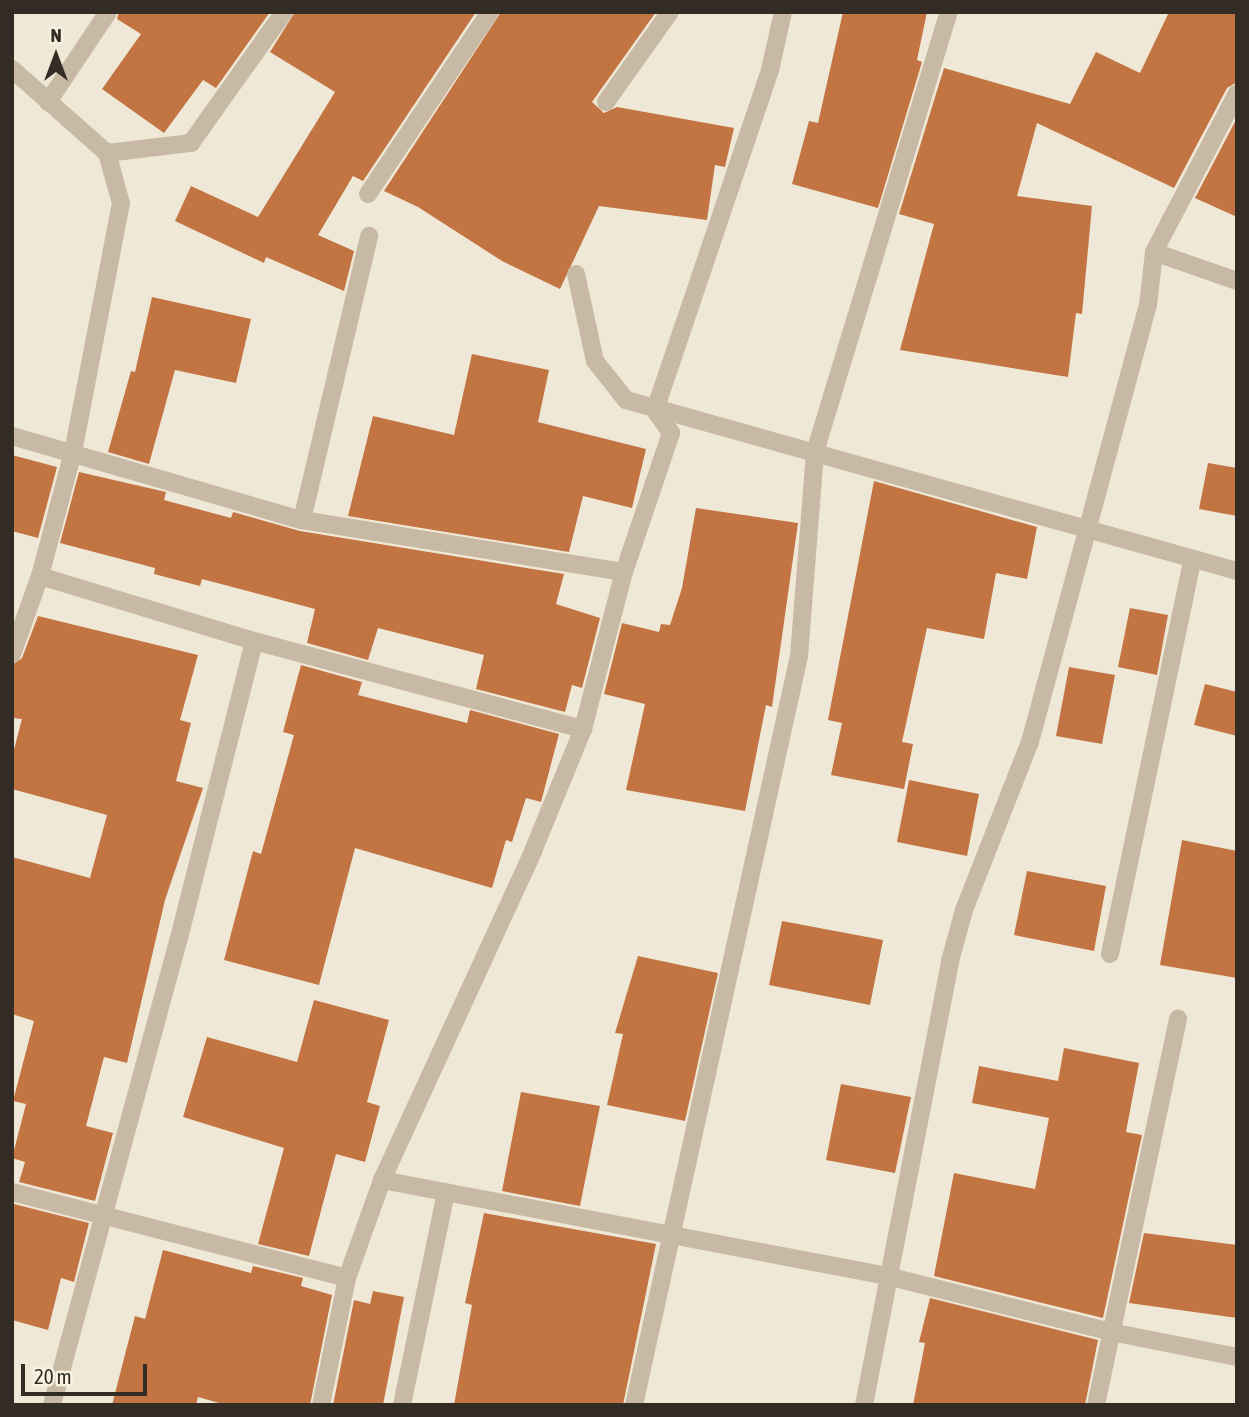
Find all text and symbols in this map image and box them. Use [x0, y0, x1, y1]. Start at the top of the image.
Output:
north arrow [21, 21, 91, 91]
text: N [50, 24, 62, 46]
scale bar [24, 1350, 150, 1394]
text: 20 m [34, 1364, 72, 1388]

